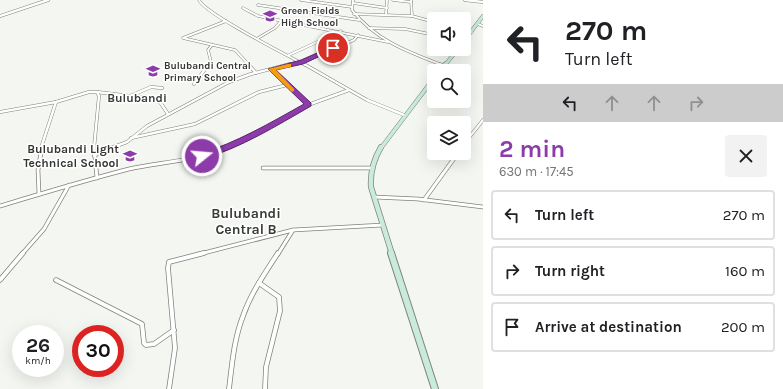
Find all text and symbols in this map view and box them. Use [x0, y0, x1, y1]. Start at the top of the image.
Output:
place label: Green Fields High School [281, 5, 340, 29]
school or university icon: Green Fields High School [262, 8, 278, 24]
map controls [427, 12, 471, 160]
button: sound [427, 12, 471, 56]
text: 270 m [565, 14, 647, 47]
icon: left [499, 16, 551, 68]
pin [316, 31, 350, 65]
icon: arrive [322, 37, 344, 59]
text: Turn left [565, 48, 633, 70]
place label: Bulubandi Central Primary School [164, 60, 251, 84]
school or university icon: Bulubandi Central Primary School [145, 63, 161, 79]
button: search [427, 64, 471, 108]
district label: Bulubandi [107, 91, 167, 105]
icon: left [559, 92, 581, 114]
icon: ahead [601, 92, 623, 114]
icon: ahead [643, 92, 665, 114]
icon: right [685, 92, 707, 114]
button: layers [427, 116, 471, 160]
position arrow [181, 135, 223, 177]
text: 2 min [499, 135, 565, 163]
button: close [725, 135, 767, 177]
place label: Bulubandi Light Technical School [23, 142, 119, 170]
school or university icon: Bulubandi Light Technical School [122, 148, 138, 164]
text: 630 m · 17:45 [499, 164, 574, 179]
icon: left [501, 204, 523, 226]
district label: Bulubandi Central B [211, 205, 281, 238]
text: Turn left [535, 206, 594, 224]
text: 270 m [723, 206, 765, 224]
icon: right [501, 260, 523, 282]
text: Turn right [535, 262, 605, 280]
text: 160 m [725, 262, 765, 280]
icon: arrive [501, 316, 523, 338]
text: Arrive at destination [535, 318, 682, 336]
text: 200 m [721, 318, 765, 336]
speed limit sign: 30 [72, 325, 124, 377]
text: 26 [26, 334, 50, 357]
text: km/h [25, 355, 51, 367]

